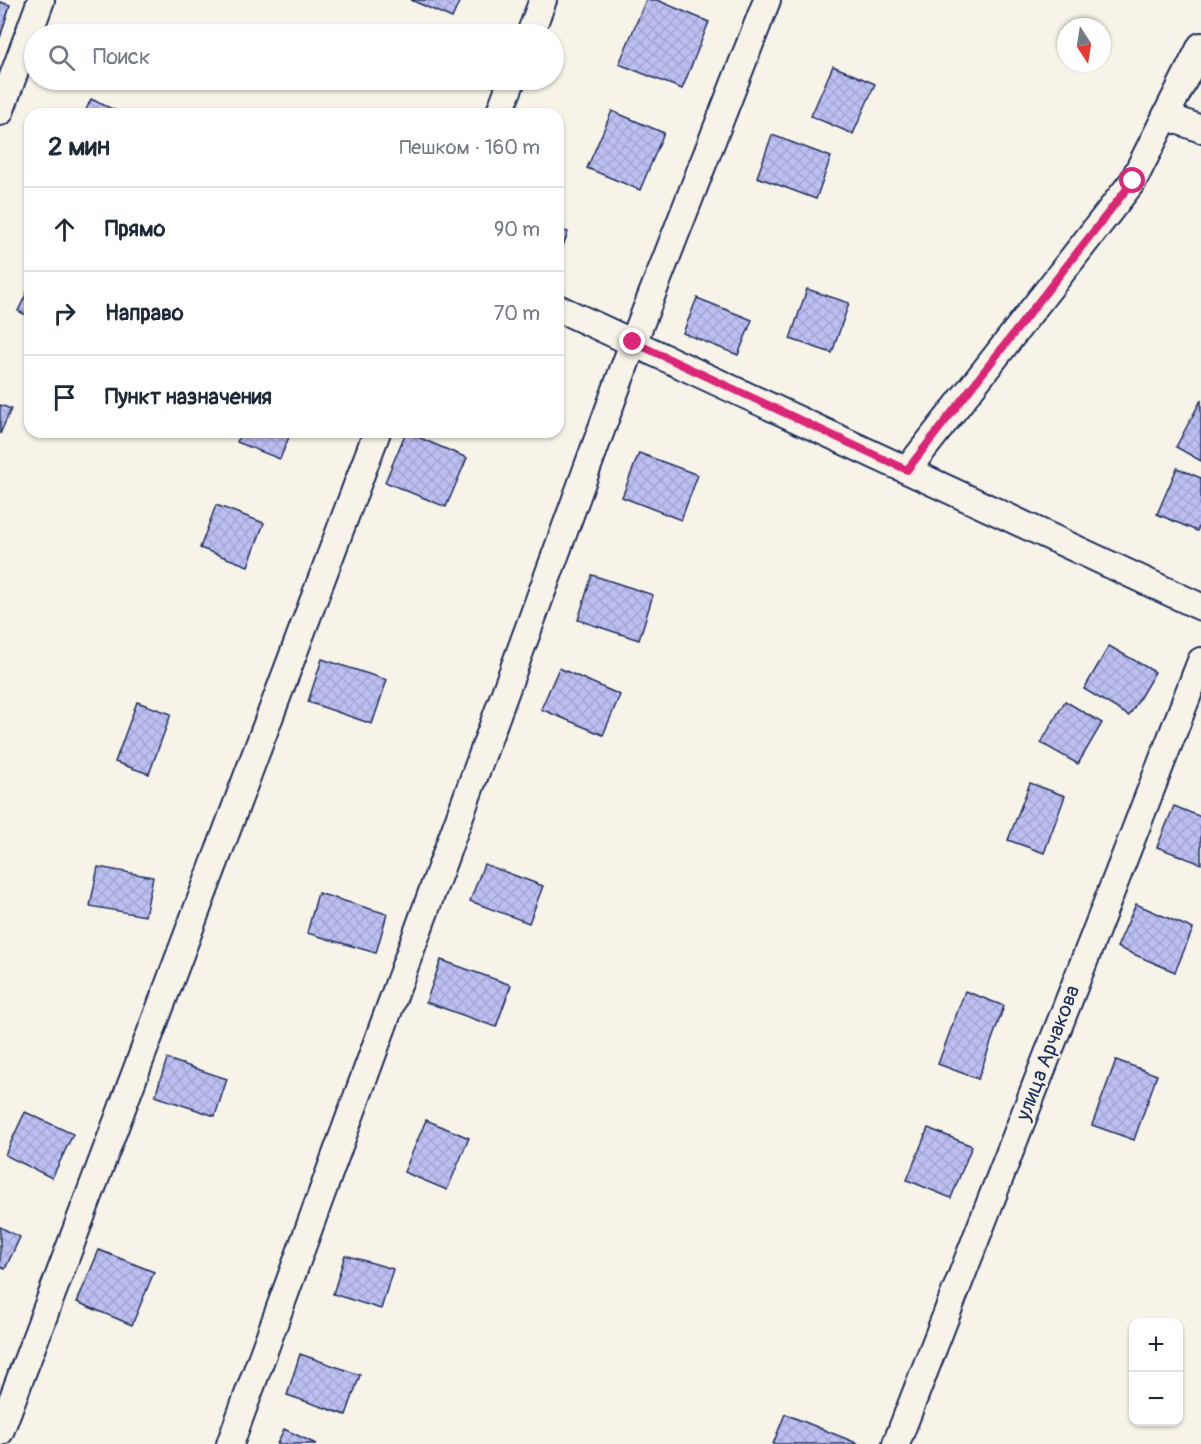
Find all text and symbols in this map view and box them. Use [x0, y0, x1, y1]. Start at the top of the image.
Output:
north arrow [1057, 18, 1111, 72]
search box [24, 24, 564, 90]
icon: search [45, 41, 78, 74]
text: Поиск [93, 43, 150, 71]
text: 2 мин [48, 131, 110, 163]
text: Пешком · 160 m [399, 135, 540, 160]
route start [1119, 167, 1145, 193]
icon: ahead [48, 213, 81, 246]
text: Прямо [105, 215, 165, 243]
text: 90 m [494, 217, 540, 242]
icon: right [48, 297, 81, 330]
text: Направо [105, 299, 184, 327]
text: 70 m [494, 301, 540, 326]
route end [619, 328, 645, 354]
icon: arrive [48, 381, 81, 414]
text: Пункт назначения [105, 383, 272, 411]
street label: улица Арчакова [1009, 981, 1086, 1126]
map controls [1129, 1318, 1183, 1426]
button: + [1129, 1318, 1183, 1372]
button: − [1129, 1372, 1183, 1426]

